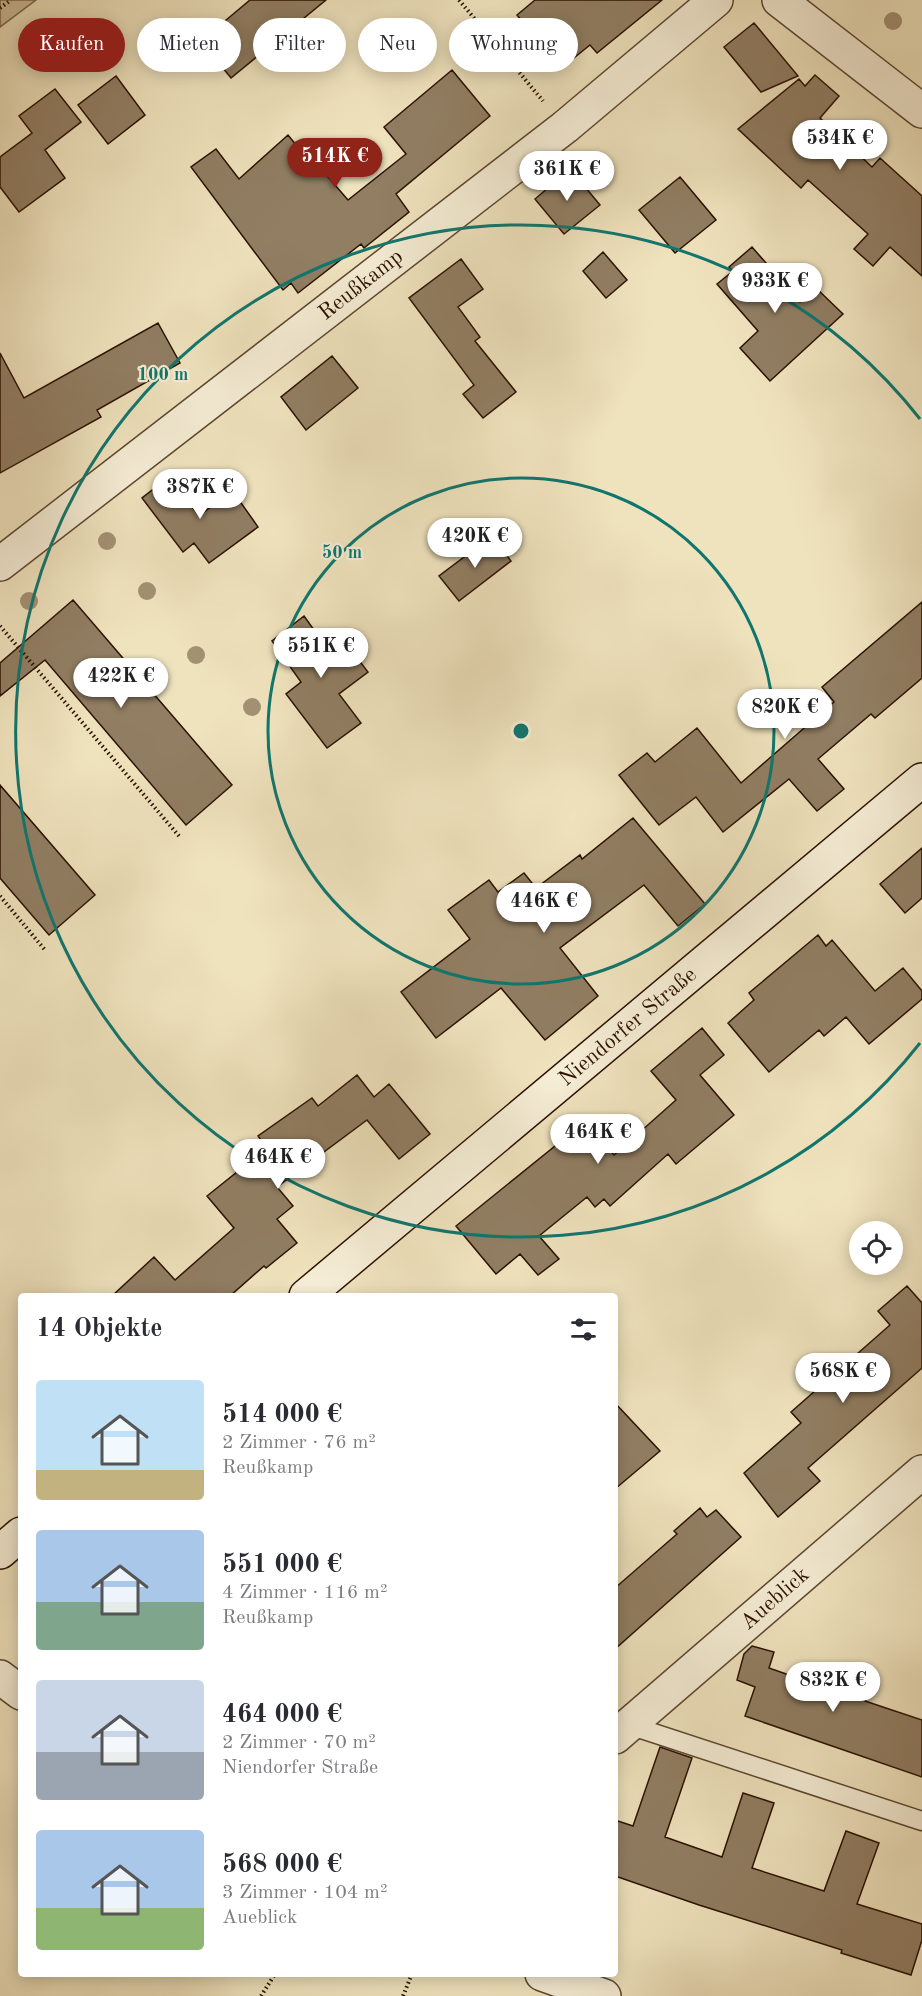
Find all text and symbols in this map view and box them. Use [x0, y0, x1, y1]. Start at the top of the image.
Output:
chip: Kaufen [18, 18, 125, 72]
chip: Mieten [137, 18, 241, 72]
chip: Filter [253, 18, 346, 72]
chip: Neu [358, 18, 437, 72]
chip: Wohnung [449, 18, 578, 72]
pin: 534K € [791, 120, 889, 171]
text: 534K € [806, 129, 874, 149]
pin: 514K € [286, 138, 384, 189]
text: 514K € [301, 147, 369, 167]
pin: 361K € [518, 151, 616, 202]
text: 361K € [533, 160, 601, 180]
street label: Reußkamp [315, 245, 407, 325]
pin: 933K € [726, 263, 824, 314]
text: 933K € [741, 272, 809, 292]
text: 100 m [138, 366, 188, 384]
pin: 387K € [151, 469, 249, 520]
text: 387K € [166, 478, 234, 498]
pin: 420K € [426, 518, 524, 569]
text: 420K € [441, 527, 509, 547]
text: 50 m [322, 544, 362, 562]
pin: 551K € [272, 628, 370, 679]
text: 551K € [287, 637, 355, 657]
pin: 422K € [72, 658, 170, 709]
text: 422K € [87, 667, 155, 687]
pin: 820K € [736, 689, 834, 740]
text: 820K € [751, 698, 819, 718]
centre of rings [511, 721, 531, 741]
pin: 446K € [495, 883, 593, 934]
text: 446K € [510, 892, 578, 912]
street label: Niendorfer Straße [555, 963, 701, 1091]
pin: 464K € [549, 1114, 647, 1165]
text: 464K € [564, 1123, 632, 1143]
pin: 464K € [229, 1139, 327, 1190]
text: 464K € [244, 1148, 312, 1168]
map controls [849, 1221, 903, 1275]
button: locate [849, 1221, 903, 1275]
icon: filters [567, 1313, 600, 1346]
text: 14 Objekte [36, 1316, 163, 1342]
pin: 568K € [794, 1353, 892, 1404]
text: 568K € [809, 1362, 877, 1382]
text: 514 000 € [222, 1402, 342, 1428]
icon: home [84, 1404, 156, 1476]
text: 2 Zimmer · 76 m² [222, 1433, 376, 1453]
text: Reußkamp [222, 1458, 313, 1478]
text: 551 000 € [222, 1552, 342, 1578]
icon: home [84, 1554, 156, 1626]
street label: Aueblick [737, 1564, 813, 1634]
text: 4 Zimmer · 116 m² [222, 1583, 387, 1603]
text: Reußkamp [222, 1608, 313, 1628]
pin: 832K € [784, 1662, 882, 1713]
text: 832K € [799, 1671, 867, 1691]
text: 464 000 € [222, 1702, 342, 1728]
icon: home [84, 1704, 156, 1776]
text: 2 Zimmer · 70 m² [222, 1733, 376, 1753]
text: Niendorfer Straße [222, 1758, 378, 1778]
text: 568 000 € [222, 1852, 342, 1878]
icon: home [84, 1854, 156, 1926]
text: 3 Zimmer · 104 m² [222, 1883, 387, 1903]
text: Aueblick [222, 1908, 297, 1928]

